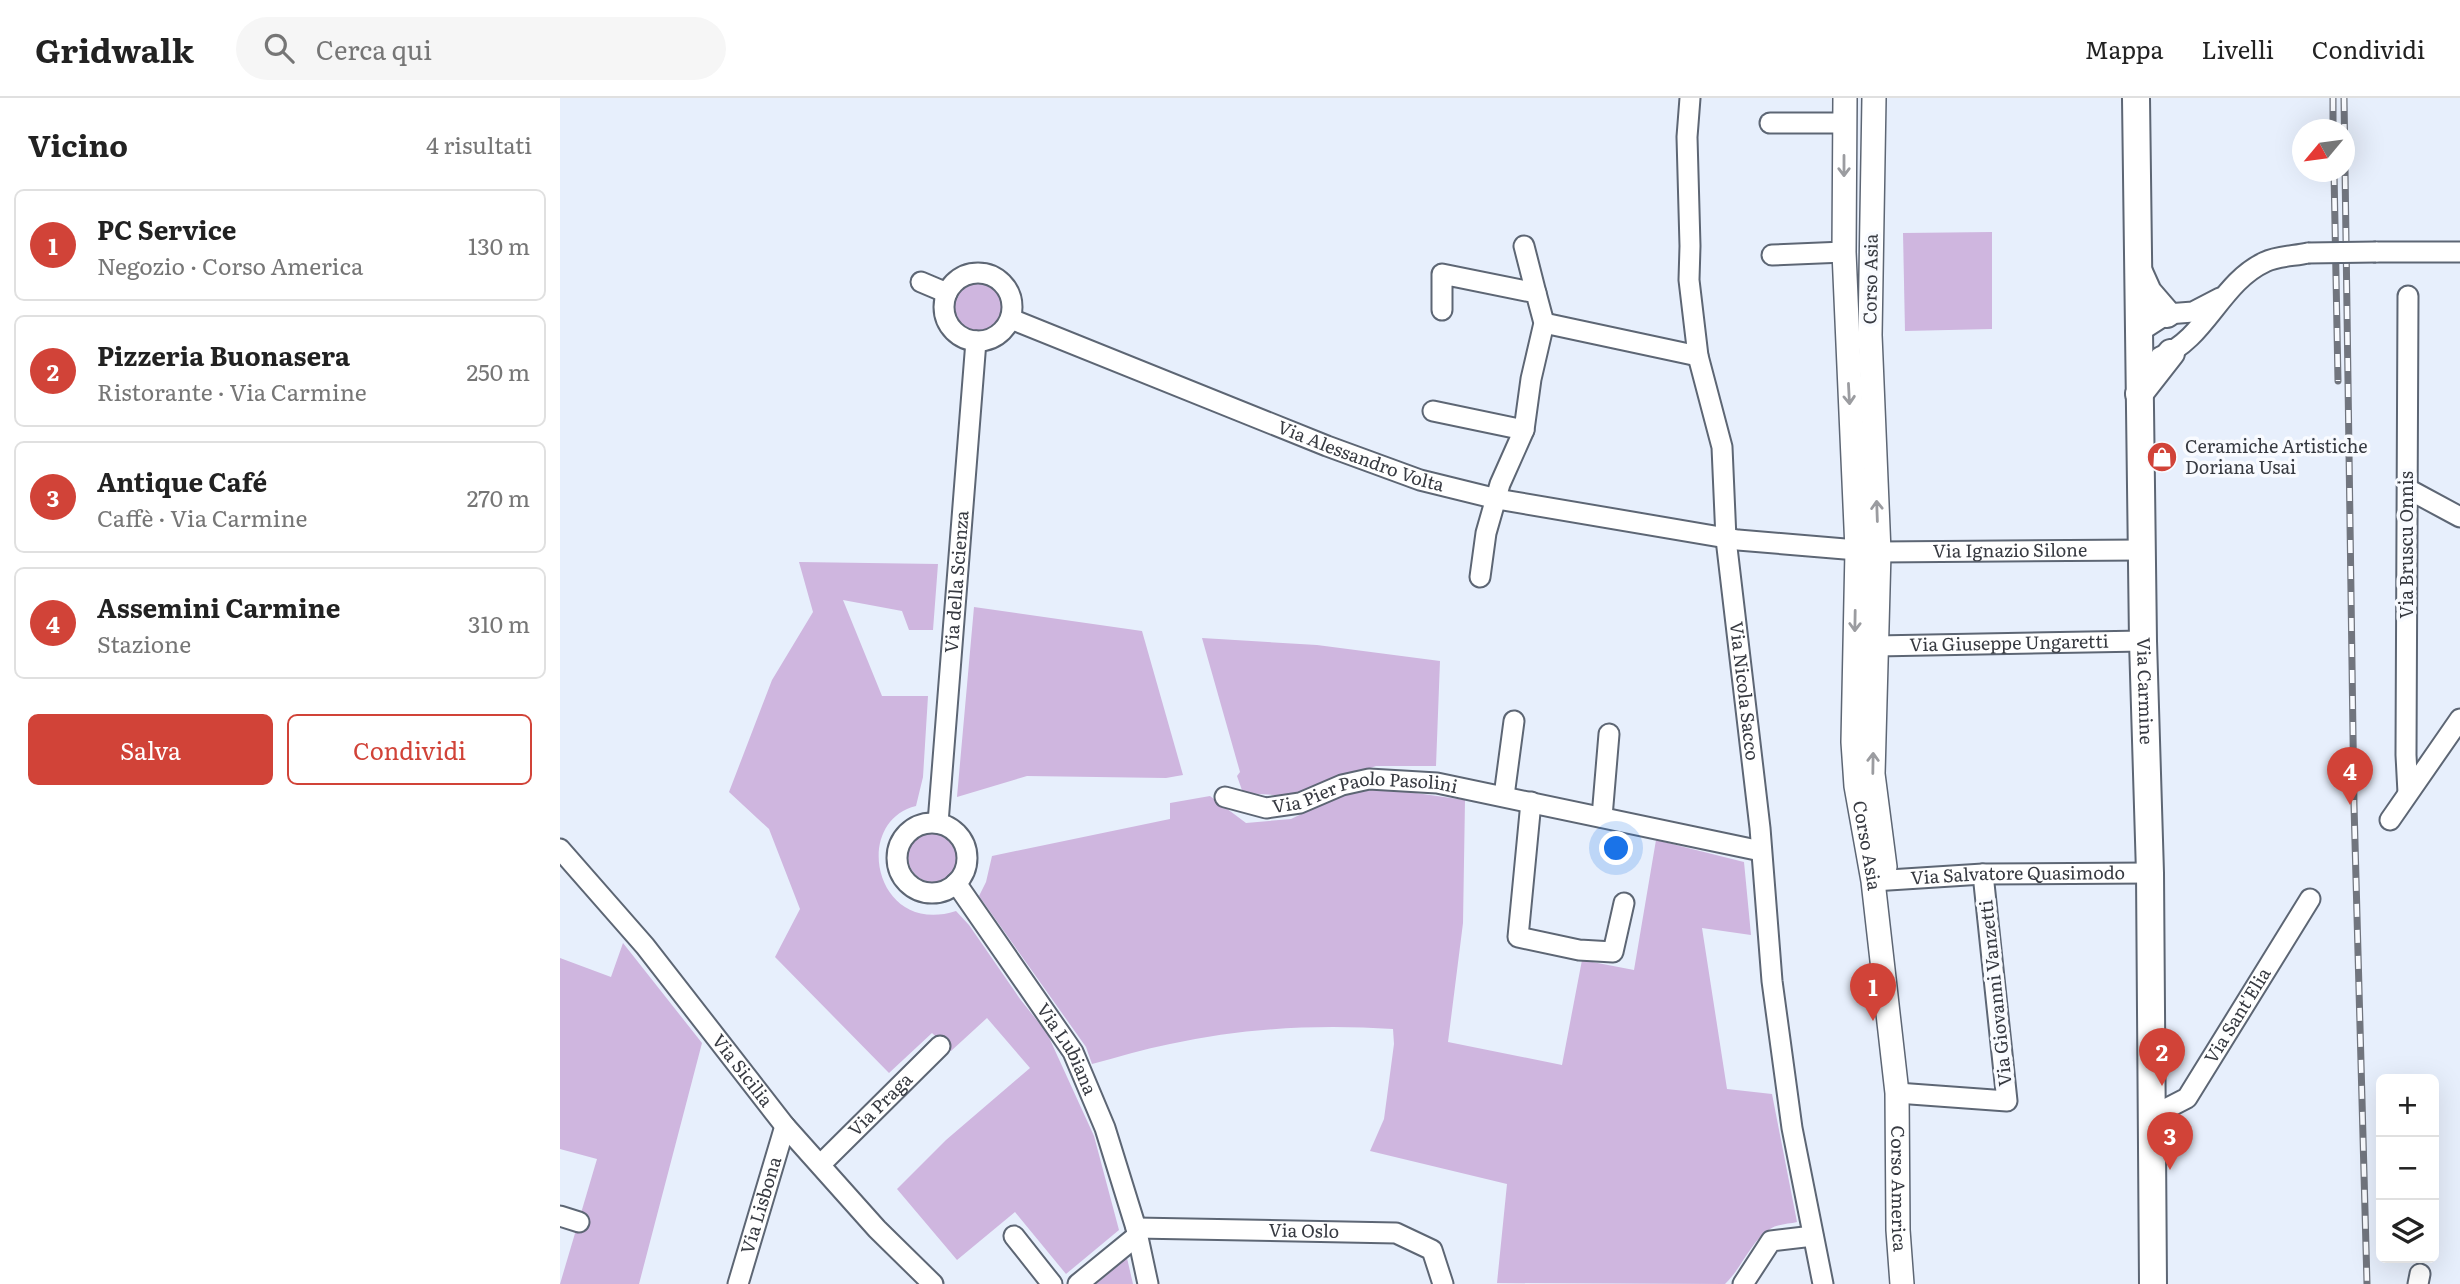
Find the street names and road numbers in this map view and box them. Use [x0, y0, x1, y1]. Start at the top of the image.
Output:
street label: Corso Asia [1855, 233, 1884, 325]
street label: Via Alessandro Volta [1274, 412, 1448, 498]
street label: Via Bruscu Onnis [2392, 471, 2419, 619]
street label: Via della Scienza [936, 509, 975, 654]
street label: Via Ignazio Silone [1933, 535, 2087, 564]
street label: Via Nicola Sacco [1724, 620, 1767, 762]
street label: Via Giuseppe Ungaretti [1909, 627, 2109, 657]
street label: Via Carmine [2131, 637, 2161, 745]
street label: Via Pier Paolo Pasolini [1270, 764, 1460, 819]
street label: Corso Asia [1847, 798, 1889, 892]
street label: Via Salvatore Quasimodo [1910, 858, 2125, 891]
street label: Via Giovanni Vanzetti [1971, 899, 2018, 1088]
street label: Via Sant'Elia [2197, 962, 2277, 1068]
street label: Via Lubiana [1031, 997, 1105, 1099]
street label: Via Sicilia [706, 1028, 780, 1112]
street label: Via Praga [841, 1065, 918, 1142]
street label: Corso America [1885, 1125, 1915, 1253]
street label: Via Lisbona [733, 1153, 787, 1257]
street label: Via Oslo [1268, 1216, 1340, 1244]

